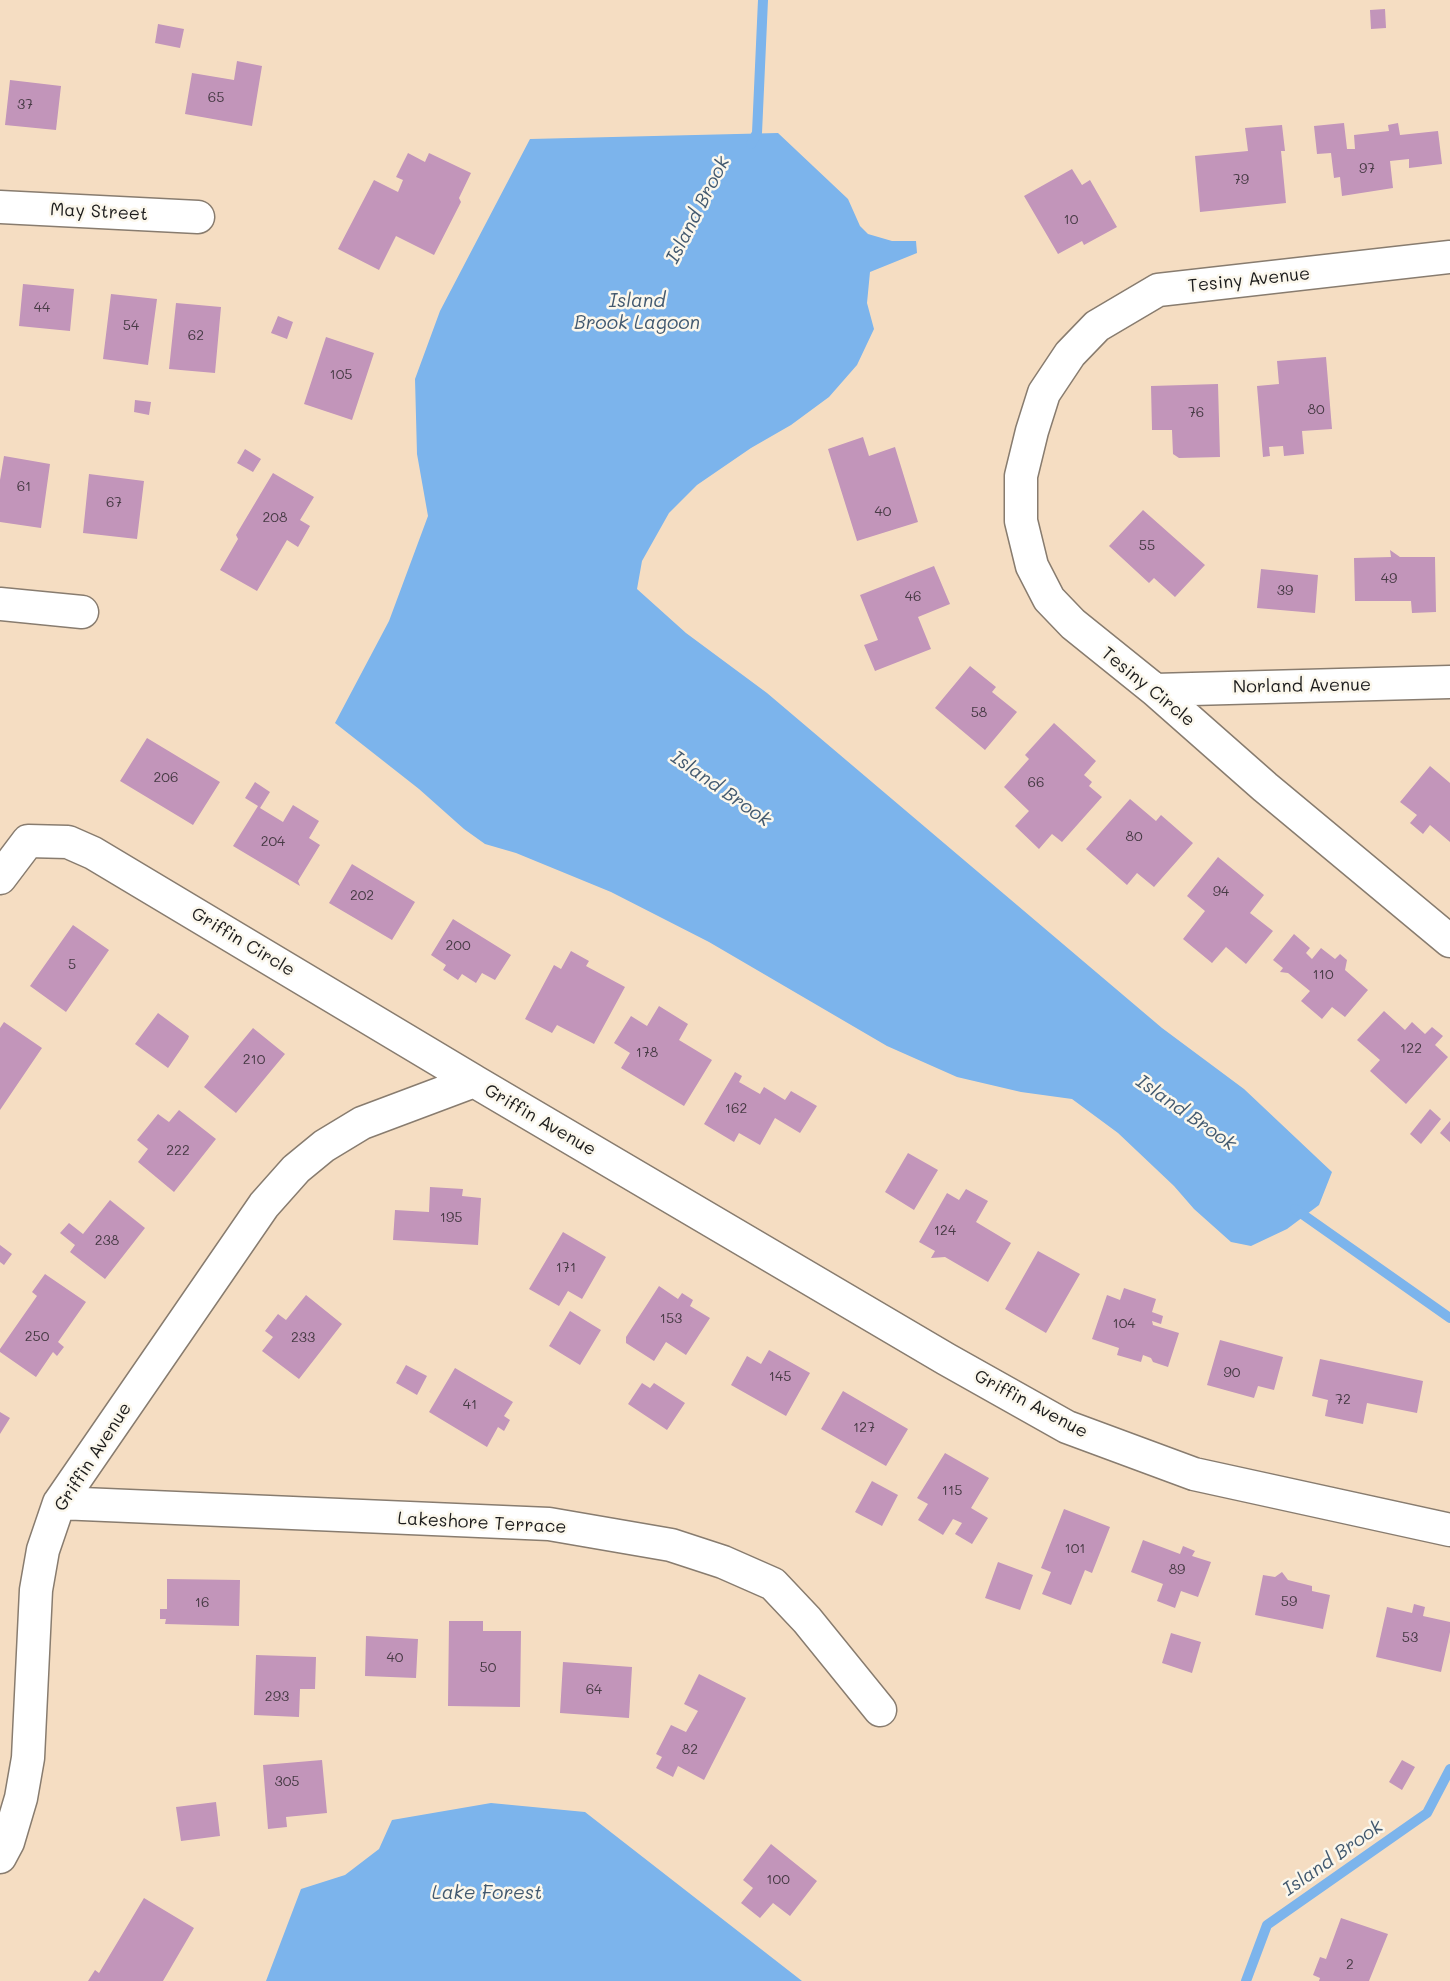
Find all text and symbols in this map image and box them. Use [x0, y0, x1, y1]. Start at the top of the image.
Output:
house number: 65 [208, 90, 224, 106]
house number: 37 [17, 97, 33, 113]
water label: Island Brook [661, 153, 735, 267]
house number: 97 [1359, 161, 1375, 177]
house number: 79 [1233, 172, 1249, 188]
street label: May Street [49, 199, 149, 225]
house number: 10 [1064, 212, 1078, 228]
street label: Tesiny Avenue [1187, 263, 1311, 297]
water label: Island Brook Lagoon [574, 290, 700, 334]
house number: 44 [34, 300, 50, 316]
house number: 54 [123, 318, 139, 334]
house number: 62 [188, 328, 204, 344]
house number: 105 [329, 367, 353, 383]
house number: 80 [1307, 402, 1325, 418]
house number: 76 [1188, 405, 1204, 421]
house number: 61 [17, 479, 31, 495]
house number: 67 [106, 495, 122, 511]
house number: 40 [875, 504, 891, 520]
house number: 208 [263, 510, 287, 526]
house number: 55 [1139, 538, 1155, 554]
house number: 49 [1381, 571, 1397, 587]
house number: 39 [1277, 583, 1293, 599]
house number: 46 [905, 589, 921, 605]
street label: Tesiny Circle [1097, 643, 1199, 731]
street label: Norland Avenue [1233, 674, 1371, 698]
house number: 58 [971, 705, 987, 721]
water label: Island Brook [667, 746, 775, 832]
house number: 206 [154, 770, 178, 786]
house number: 66 [1028, 775, 1044, 791]
house number: 80 [1125, 829, 1143, 845]
house number: 204 [261, 834, 285, 850]
house number: 94 [1213, 884, 1229, 900]
house number: 202 [350, 888, 374, 904]
street label: Griffin Circle [187, 903, 299, 981]
house number: 200 [445, 938, 471, 954]
house number: 5 [68, 957, 76, 973]
house number: 110 [1312, 967, 1334, 983]
house number: 122 [1400, 1041, 1422, 1057]
house number: 178 [636, 1045, 658, 1061]
house number: 210 [243, 1052, 265, 1068]
water label: Island Brook [1132, 1070, 1240, 1156]
street label: Griffin Avenue [480, 1079, 600, 1161]
house number: 162 [725, 1101, 747, 1117]
house number: 222 [166, 1143, 190, 1159]
house number: 195 [440, 1210, 462, 1226]
house number: 124 [934, 1223, 956, 1239]
house number: 238 [95, 1233, 119, 1249]
house number: 171 [556, 1260, 576, 1276]
house number: 153 [660, 1311, 682, 1327]
house number: 104 [1112, 1316, 1136, 1332]
house number: 250 [25, 1329, 49, 1345]
house number: 233 [291, 1330, 315, 1346]
street label: Griffin Avenue [971, 1365, 1091, 1443]
house number: 90 [1224, 1365, 1240, 1381]
house number: 145 [769, 1369, 791, 1385]
house number: 72 [1335, 1392, 1351, 1408]
house number: 41 [463, 1397, 477, 1413]
street label: Griffin Avenue [50, 1399, 136, 1515]
house number: 127 [853, 1420, 875, 1436]
house number: 115 [942, 1483, 962, 1499]
street label: Lakeshore Terrace [397, 1508, 567, 1538]
house number: 101 [1064, 1541, 1086, 1557]
house number: 89 [1169, 1562, 1185, 1578]
house number: 59 [1281, 1594, 1297, 1610]
house number: 16 [195, 1595, 209, 1611]
house number: 53 [1402, 1630, 1418, 1646]
house number: 40 [387, 1650, 403, 1666]
house number: 50 [480, 1660, 496, 1676]
house number: 64 [586, 1682, 602, 1698]
house number: 293 [265, 1689, 289, 1705]
house number: 82 [682, 1742, 698, 1758]
house number: 305 [274, 1774, 300, 1790]
water label: Island Brook [1279, 1815, 1387, 1901]
house number: 100 [766, 1872, 790, 1888]
water label: Lake Forest [432, 1882, 542, 1904]
house number: 2 [1346, 1957, 1354, 1973]

